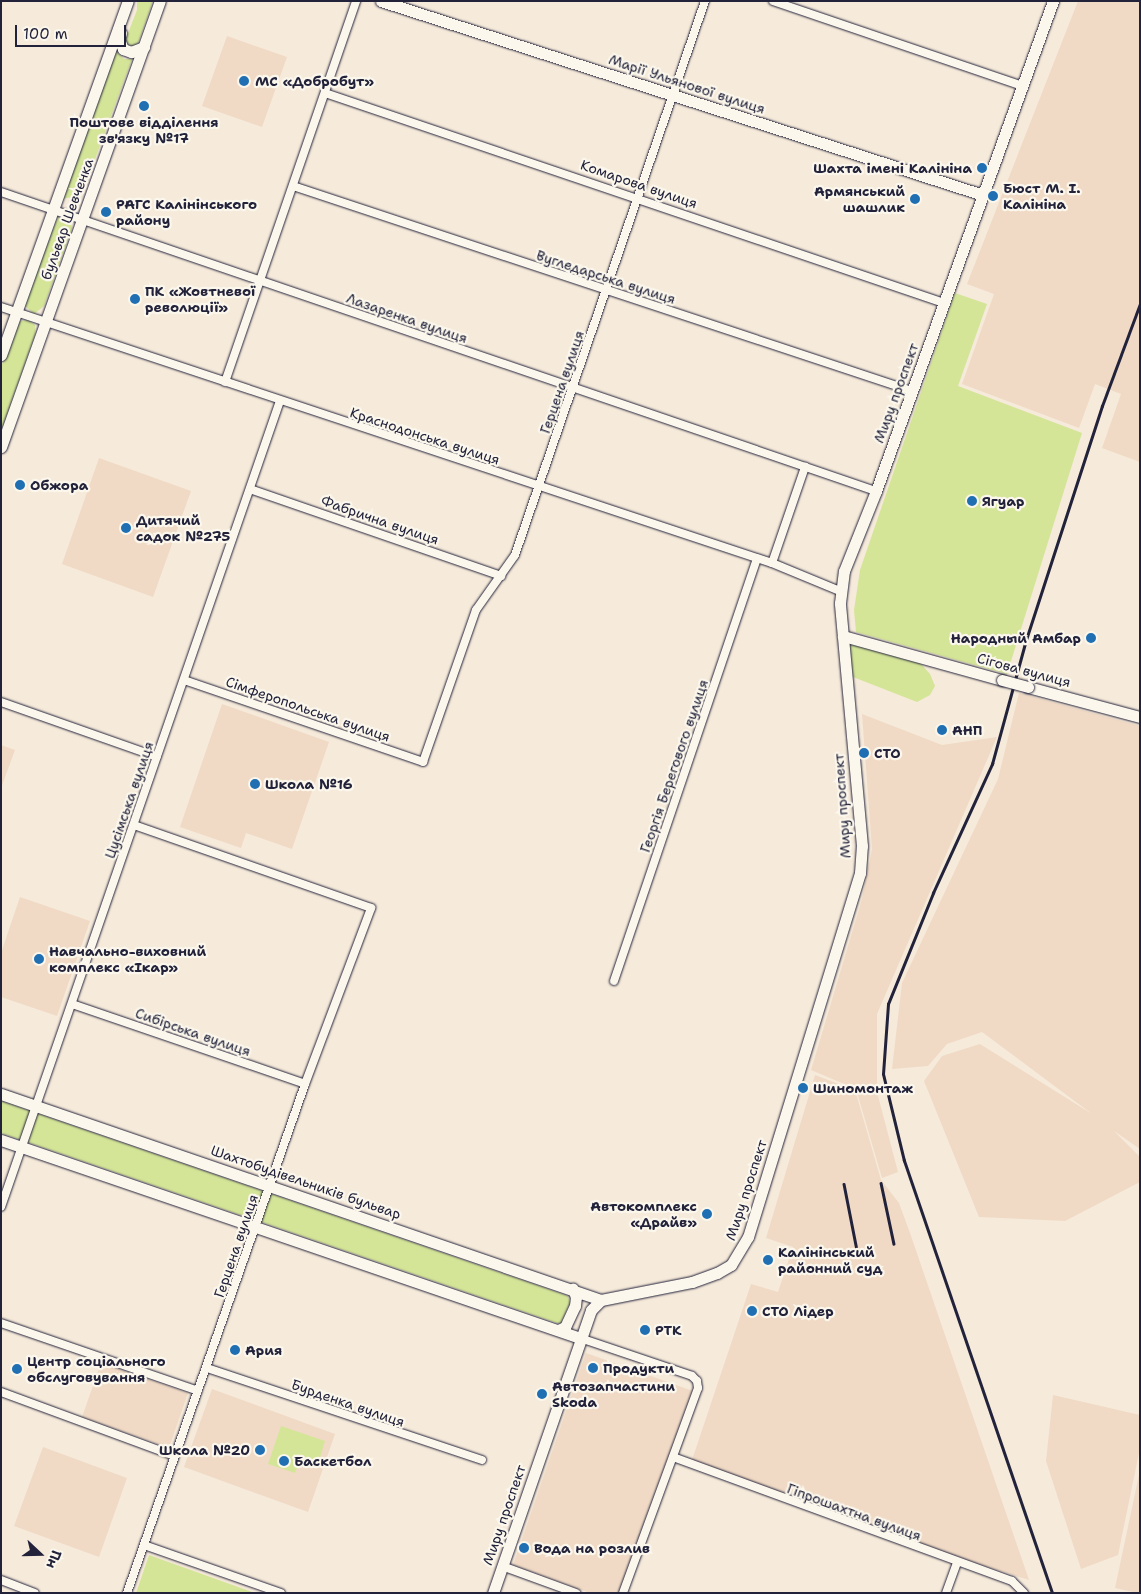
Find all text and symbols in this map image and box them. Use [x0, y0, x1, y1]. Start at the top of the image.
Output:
scale bar [18, 15, 129, 47]
text: 100 m [23, 24, 68, 44]
street label: Марії Ульянової вулиця [607, 51, 767, 117]
place label: МС «Добробут» [255, 73, 374, 89]
marker: МС «Добробут» [237, 74, 251, 88]
marker: Поштове відділення зв'язку №17 [138, 100, 150, 112]
place label: Поштове відділення зв'язку №17 [70, 114, 218, 146]
street label: бульвар Шевченка [37, 156, 97, 282]
street label: Комарова вулиця [578, 156, 700, 212]
place label: Шахта імені Калініна [813, 160, 972, 176]
marker: Шахта імені Калініна [976, 162, 988, 174]
place label: Бюст М. І. Калініна [1003, 180, 1081, 212]
place label: Армянський шашлик [814, 183, 905, 216]
marker: Бюст М. І. Калініна [987, 190, 999, 202]
marker: Армянський шашлик [909, 193, 921, 205]
place label: РАГС Калінінського району [116, 196, 257, 228]
marker: РАГС Калінінського району [100, 206, 112, 218]
street label: Вугледарська вулиця [534, 247, 678, 307]
place label: ПК «Жовтневої революції» [145, 283, 255, 316]
street label: Лазаренка вулиця [344, 289, 470, 347]
marker: ПК «Жовтневої революції» [129, 293, 141, 305]
street label: Герцена вулиця [536, 328, 588, 436]
street label: Миру проспект [870, 341, 922, 445]
street label: Краснодонська вулиця [348, 404, 502, 468]
place label: Обжора [30, 477, 88, 493]
marker: Обжора [14, 479, 26, 491]
street label: Фабрична вулиця [319, 492, 441, 548]
place label: Ягуар [982, 493, 1024, 509]
marker: Ягуар [966, 495, 978, 507]
place label: Дитячий садок №275 [136, 512, 230, 544]
marker: Дитячий садок №275 [120, 522, 132, 534]
place label: Народный Амбар [951, 630, 1081, 646]
marker: Народный Амбар [1085, 632, 1097, 644]
street label: Сігова вулиця [975, 649, 1073, 691]
street label: Сімферопольська вулиця [224, 673, 392, 745]
street label: Георгія Берегового вулиця [636, 677, 712, 855]
place label: АНП [952, 722, 982, 738]
marker: АНП [936, 724, 948, 736]
street label: Цусімська вулиця [101, 739, 157, 861]
place label: СТО [874, 745, 901, 761]
marker: СТО [858, 747, 870, 759]
street label: Миру проспект [830, 753, 854, 859]
place label: Школа №16 [265, 776, 353, 792]
marker: Школа №16 [249, 778, 261, 790]
place label: Навчально-виховний комплекс «Ікар» [49, 943, 206, 976]
marker: Навчально-виховний комплекс «Ікар» [33, 953, 45, 965]
street label: Сибірська вулиця [133, 1004, 253, 1060]
place label: Шиномонтаж [813, 1080, 913, 1096]
marker: Шиномонтаж [797, 1082, 809, 1094]
street label: Миру проспект [722, 1137, 770, 1243]
street label: Шахтобудівельників бульвар [209, 1142, 403, 1222]
street label: Герцена вулиця [210, 1192, 262, 1300]
place label: Автокомплекс «Драйв» [590, 1198, 697, 1230]
marker: Автокомплекс «Драйв» [701, 1208, 713, 1220]
place label: Калінінський районний суд [778, 1244, 882, 1276]
marker: Калінінський районний суд [762, 1254, 774, 1266]
place label: СТО Лідер [762, 1303, 834, 1319]
marker: СТО Лідер [746, 1305, 758, 1317]
place label: РТК [655, 1322, 681, 1338]
marker: РТК [639, 1324, 651, 1336]
place label: Ария [245, 1342, 282, 1358]
marker: Ария [229, 1344, 241, 1356]
place label: Центр соціального обслуговування [27, 1353, 166, 1385]
place label: Продукти [603, 1360, 674, 1376]
marker: Продукти [587, 1362, 599, 1374]
marker: Центр соціального обслуговування [11, 1363, 23, 1375]
street label: Бурденка вулиця [289, 1376, 407, 1430]
place label: Автозапчастини Skoda [552, 1378, 675, 1410]
marker: Автозапчастини Skoda [536, 1388, 548, 1400]
place label: Школа №20 [159, 1442, 250, 1458]
marker: Школа №20 [254, 1444, 266, 1456]
place label: Баскетбол [294, 1453, 371, 1469]
marker: Баскетбол [278, 1455, 290, 1467]
street label: Миру проспект [479, 1463, 529, 1567]
street label: Гіпрошахтна вулиця [785, 1480, 923, 1544]
north arrow [15, 1529, 65, 1579]
place label: Вода на розлив [534, 1540, 650, 1556]
marker: Вода на розлив [518, 1542, 530, 1554]
text: Пн [42, 1548, 66, 1571]

